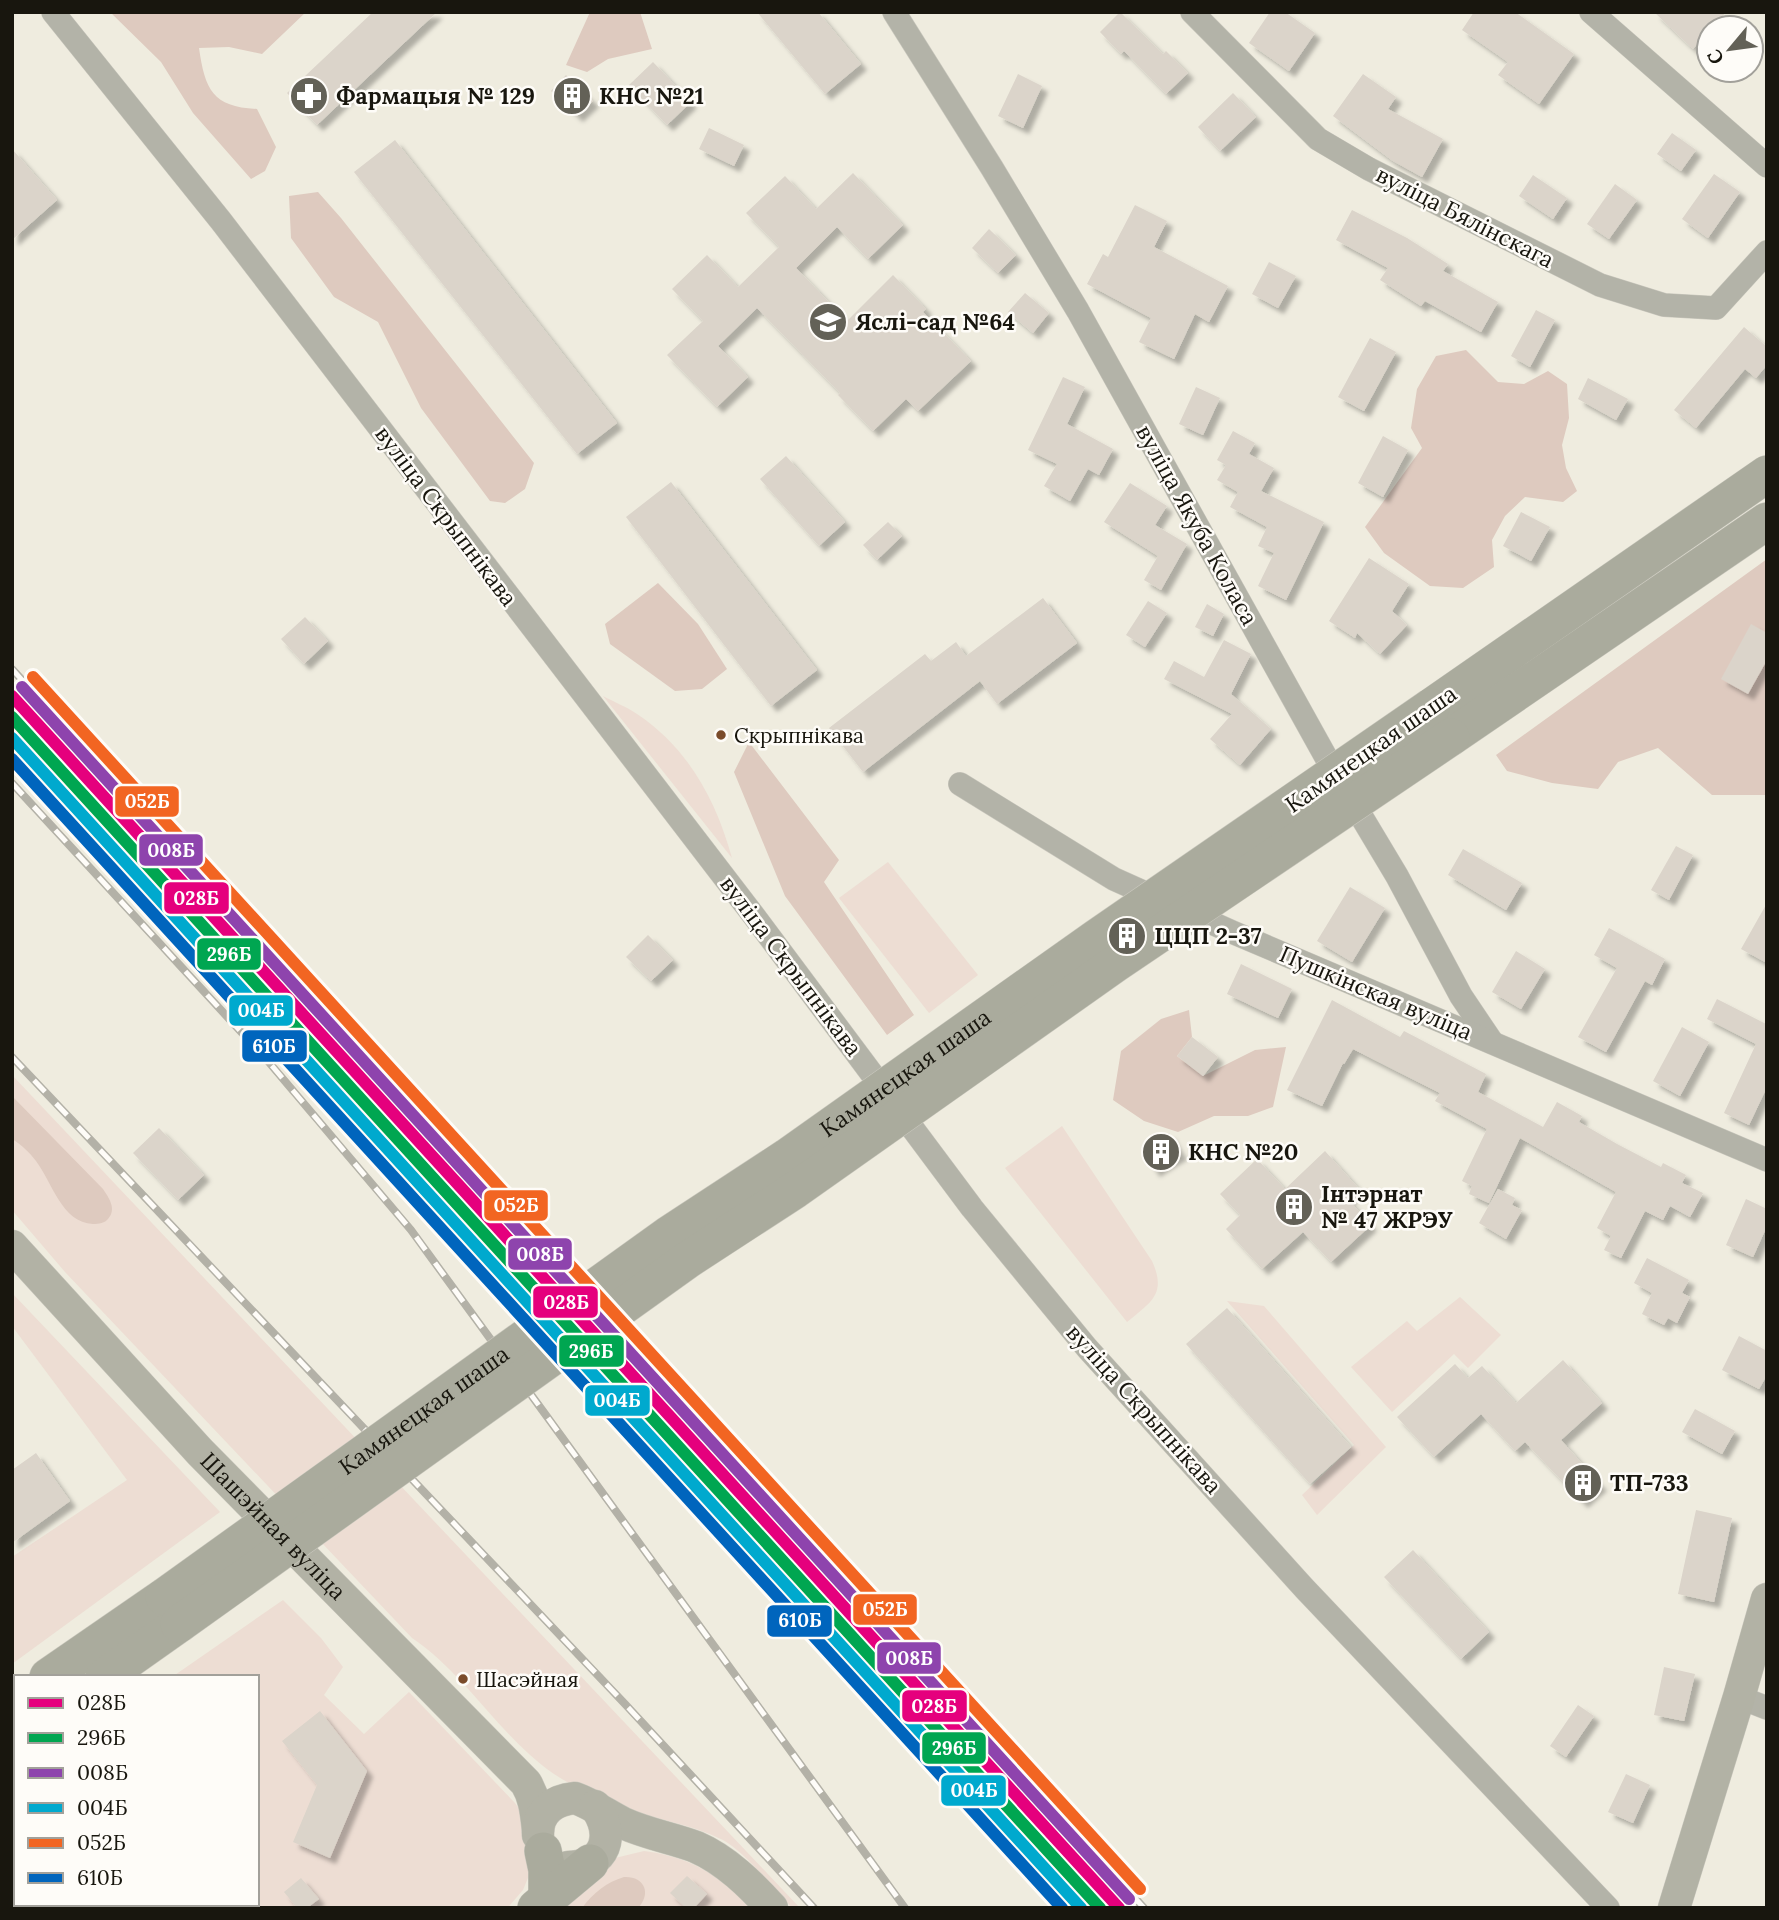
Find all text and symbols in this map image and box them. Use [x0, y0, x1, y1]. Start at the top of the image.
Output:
north arrow [1695, 14, 1765, 84]
text: С [1701, 46, 1729, 69]
pharmacy icon: Фармацыя № 129 [288, 75, 330, 117]
building icon: КНС №21 [551, 75, 593, 117]
place label: Фармацыя № 129 [336, 81, 535, 110]
place label: КНС №21 [599, 81, 704, 110]
street label: вуліца Бялінскага [1371, 159, 1559, 274]
school or university icon: Яслі-сад №64 [807, 301, 849, 343]
place label: Яслі-сад №64 [855, 307, 1015, 336]
street label: вуліца Якуба Коласа [1130, 419, 1265, 630]
street label: вуліца Скрыпнікава [369, 420, 524, 612]
street label: Камянецкая шаша [1279, 679, 1462, 819]
place label: Скрыпнікава [734, 722, 864, 749]
marker: Скрыпнікава [714, 728, 728, 742]
line badge: 052Б [114, 785, 180, 818]
text: 052Б [124, 789, 170, 813]
line badge: 008Б [138, 833, 204, 867]
text: 008Б [147, 838, 195, 862]
street label: вуліца Скрыпнікава [714, 870, 869, 1062]
line badge: 028Б [163, 881, 230, 915]
text: 028Б [173, 886, 219, 910]
building icon: ЦЦП 2-37 [1106, 915, 1148, 957]
place label: ЦЦП 2-37 [1154, 921, 1262, 950]
line badge: 296Б [196, 937, 262, 971]
street label: Пушкінская вуліца [1275, 939, 1477, 1046]
text: 296Б [207, 942, 252, 966]
line badge: 004Б [228, 994, 294, 1027]
text: 004Б [237, 998, 285, 1022]
street label: Камянецкая шаша [814, 1002, 996, 1143]
line badge: 610Б [241, 1029, 308, 1063]
text: 610Б [252, 1034, 296, 1058]
building icon: КНС №20 [1140, 1131, 1182, 1173]
place label: КНС №20 [1188, 1137, 1298, 1166]
place label: Інтэрнат № 47 ЖРЭУ [1321, 1179, 1453, 1234]
building icon: Інтэрнат № 47 ЖРЭУ [1273, 1186, 1315, 1228]
line badge: 052Б [483, 1189, 549, 1222]
text: 052Б [493, 1193, 539, 1217]
line badge: 008Б [507, 1237, 573, 1271]
text: 008Б [516, 1242, 564, 1266]
line badge: 028Б [532, 1285, 599, 1319]
text: 028Б [543, 1290, 589, 1314]
street label: вуліца Скрыпнікава [1061, 1318, 1228, 1500]
line badge: 296Б [558, 1334, 625, 1368]
street label: Камянецкая шаша [333, 1339, 515, 1481]
text: 296Б [569, 1339, 614, 1363]
line badge: 004Б [584, 1384, 651, 1417]
text: 004Б [593, 1388, 641, 1412]
street label: Шашэйная вуліца [194, 1446, 352, 1606]
building icon: ТП-733 [1562, 1462, 1604, 1504]
place label: ТП-733 [1610, 1468, 1689, 1497]
line badge: 052Б [852, 1593, 918, 1626]
text: 052Б [862, 1597, 908, 1621]
line badge: 610Б [766, 1604, 833, 1638]
text: 610Б [778, 1608, 822, 1632]
line badge: 008Б [876, 1641, 942, 1675]
text: 008Б [885, 1646, 933, 1670]
place label: Шасэйная [476, 1666, 579, 1693]
marker: Шасэйная [456, 1672, 470, 1686]
legend [14, 1675, 259, 1906]
text: 028Б [77, 1689, 126, 1716]
line badge: 028Б [901, 1689, 968, 1723]
text: 028Б [911, 1694, 957, 1718]
text: 296Б [77, 1724, 126, 1751]
line badge: 296Б [921, 1731, 987, 1765]
text: 296Б [932, 1736, 977, 1760]
text: 008Б [77, 1759, 128, 1786]
line badge: 004Б [940, 1774, 1007, 1807]
text: 004Б [950, 1778, 998, 1802]
text: 004Б [77, 1794, 128, 1821]
text: 052Б [77, 1829, 126, 1856]
text: 610Б [77, 1864, 123, 1891]

